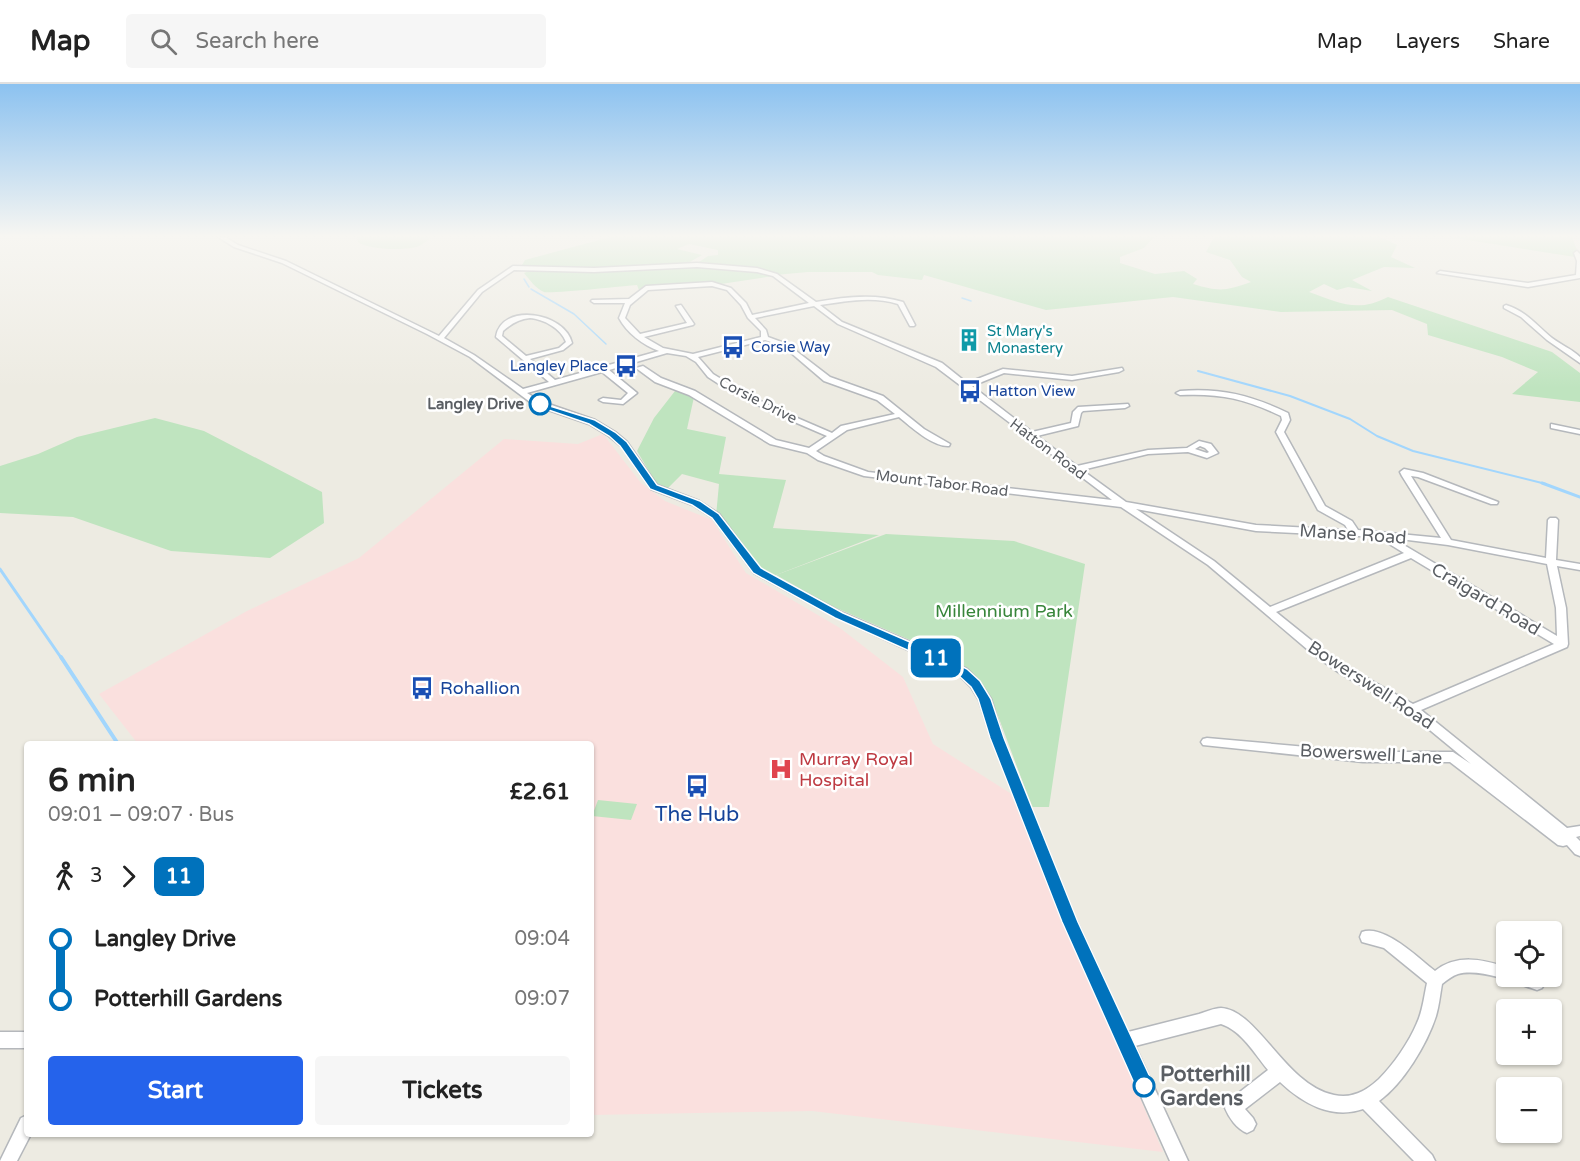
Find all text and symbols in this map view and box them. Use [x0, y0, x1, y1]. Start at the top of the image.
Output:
search box [126, 14, 546, 68]
text: Map [30, 24, 90, 58]
icon: search [147, 25, 180, 58]
text: Search here [195, 28, 319, 54]
text: Map [1317, 29, 1362, 54]
text: Layers [1395, 29, 1460, 54]
text: Share [1493, 29, 1550, 54]
place label: St Mary's Monastery [987, 322, 1063, 357]
building icon: St Mary's Monastery [956, 327, 982, 353]
bus stop icon: Corsie Way [720, 334, 746, 360]
place label: Corsie Way [751, 338, 830, 356]
bus stop icon: Langley Place [613, 353, 639, 379]
place label: Langley Place [510, 357, 608, 375]
street label: Corsie Drive [716, 373, 800, 427]
bus stop icon: Hatton View [957, 378, 983, 404]
place label: Hatton View [988, 382, 1075, 400]
marker: Langley Drive [529, 393, 551, 415]
place label: Langley Drive [427, 395, 524, 414]
street label: Hatton Road [1006, 414, 1090, 484]
street label: Mount Tabor Road [875, 466, 1009, 500]
street label: Manse Road [1299, 519, 1407, 549]
street label: Craigard Road [1428, 558, 1544, 640]
park label: Millennium Park [935, 600, 1073, 622]
street label: Bowerswell Road [1304, 636, 1438, 734]
line badge: 11 [909, 638, 963, 678]
text: 11 [923, 646, 949, 671]
bus stop icon: Rohallion [409, 675, 435, 701]
place label: Rohallion [440, 677, 520, 699]
street label: Bowerswell Lane [1299, 739, 1443, 769]
place label: Murray Royal Hospital [799, 748, 913, 791]
hospital icon: Murray Royal Hospital [768, 756, 794, 782]
text: 6 min [48, 761, 136, 800]
bus stop icon: The Hub [684, 773, 710, 799]
text: £2.61 [510, 779, 570, 805]
place label: The Hub [655, 802, 739, 827]
text: 09:01 – 09:07 · Bus [48, 803, 234, 827]
icon: walk [48, 860, 81, 893]
icon: forward [112, 860, 145, 893]
text: 3 [90, 864, 103, 888]
text: 11 [166, 864, 192, 889]
map controls [1496, 921, 1562, 1143]
button: locate [1496, 921, 1562, 987]
text: Langley Drive [94, 926, 236, 952]
text: 09:04 [515, 927, 570, 951]
text: Potterhill Gardens [94, 986, 282, 1012]
text: 09:07 [515, 987, 570, 1011]
button: + [1496, 999, 1562, 1065]
button: Start [48, 1056, 303, 1125]
button: Tickets [315, 1056, 570, 1125]
place label: Potterhill Gardens [1160, 1062, 1251, 1111]
marker: Potterhill Gardens [1133, 1075, 1155, 1097]
button: − [1496, 1077, 1562, 1143]

